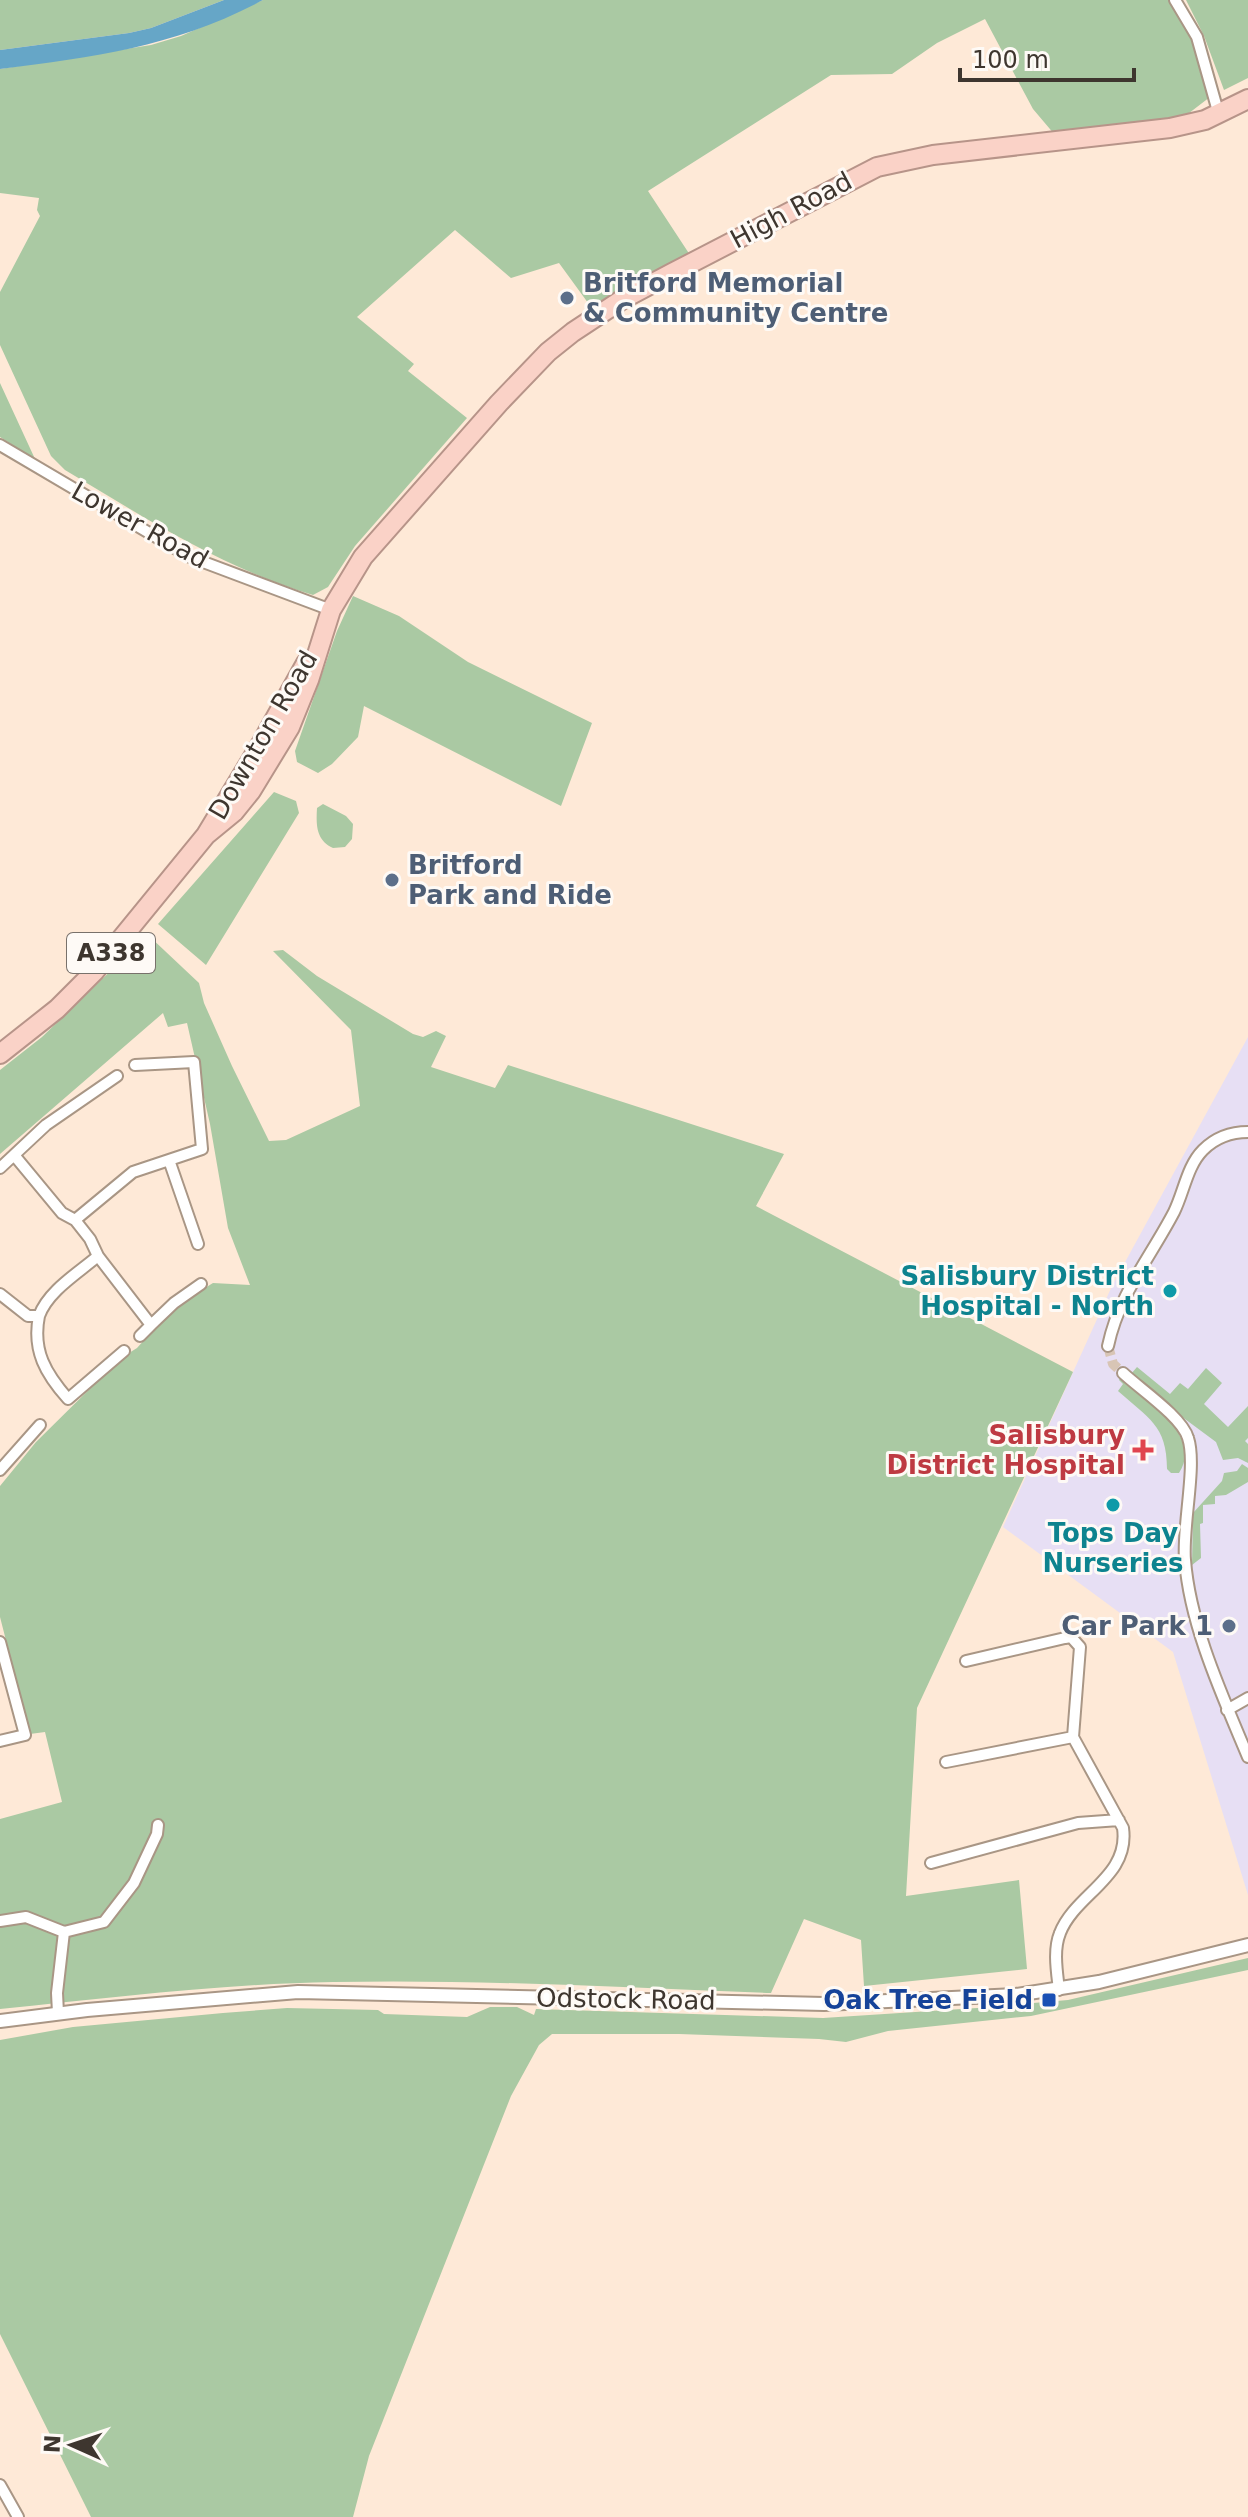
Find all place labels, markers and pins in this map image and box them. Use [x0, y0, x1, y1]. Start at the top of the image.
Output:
place label: Britford Memorial & Community Centre [583, 268, 888, 328]
marker: Britford Memorial & Community Centre [558, 289, 576, 307]
place label: Britford Park and Ride [408, 850, 612, 910]
marker: Britford Park and Ride [383, 871, 401, 889]
place label: Salisbury District Hospital - North [901, 1261, 1154, 1321]
marker: Salisbury District Hospital - North [1161, 1282, 1179, 1300]
place label: Salisbury District Hospital [886, 1420, 1125, 1480]
marker: Salisbury District Hospital [1132, 1439, 1154, 1461]
marker: Tops Day Nurseries [1104, 1496, 1122, 1514]
place label: Tops Day Nurseries [1042, 1518, 1184, 1578]
place label: Car Park 1 [1061, 1611, 1213, 1641]
marker: Car Park 1 [1220, 1617, 1238, 1635]
place label: Oak Tree Field [823, 1985, 1033, 2015]
marker: Oak Tree Field [1040, 1991, 1058, 2009]

